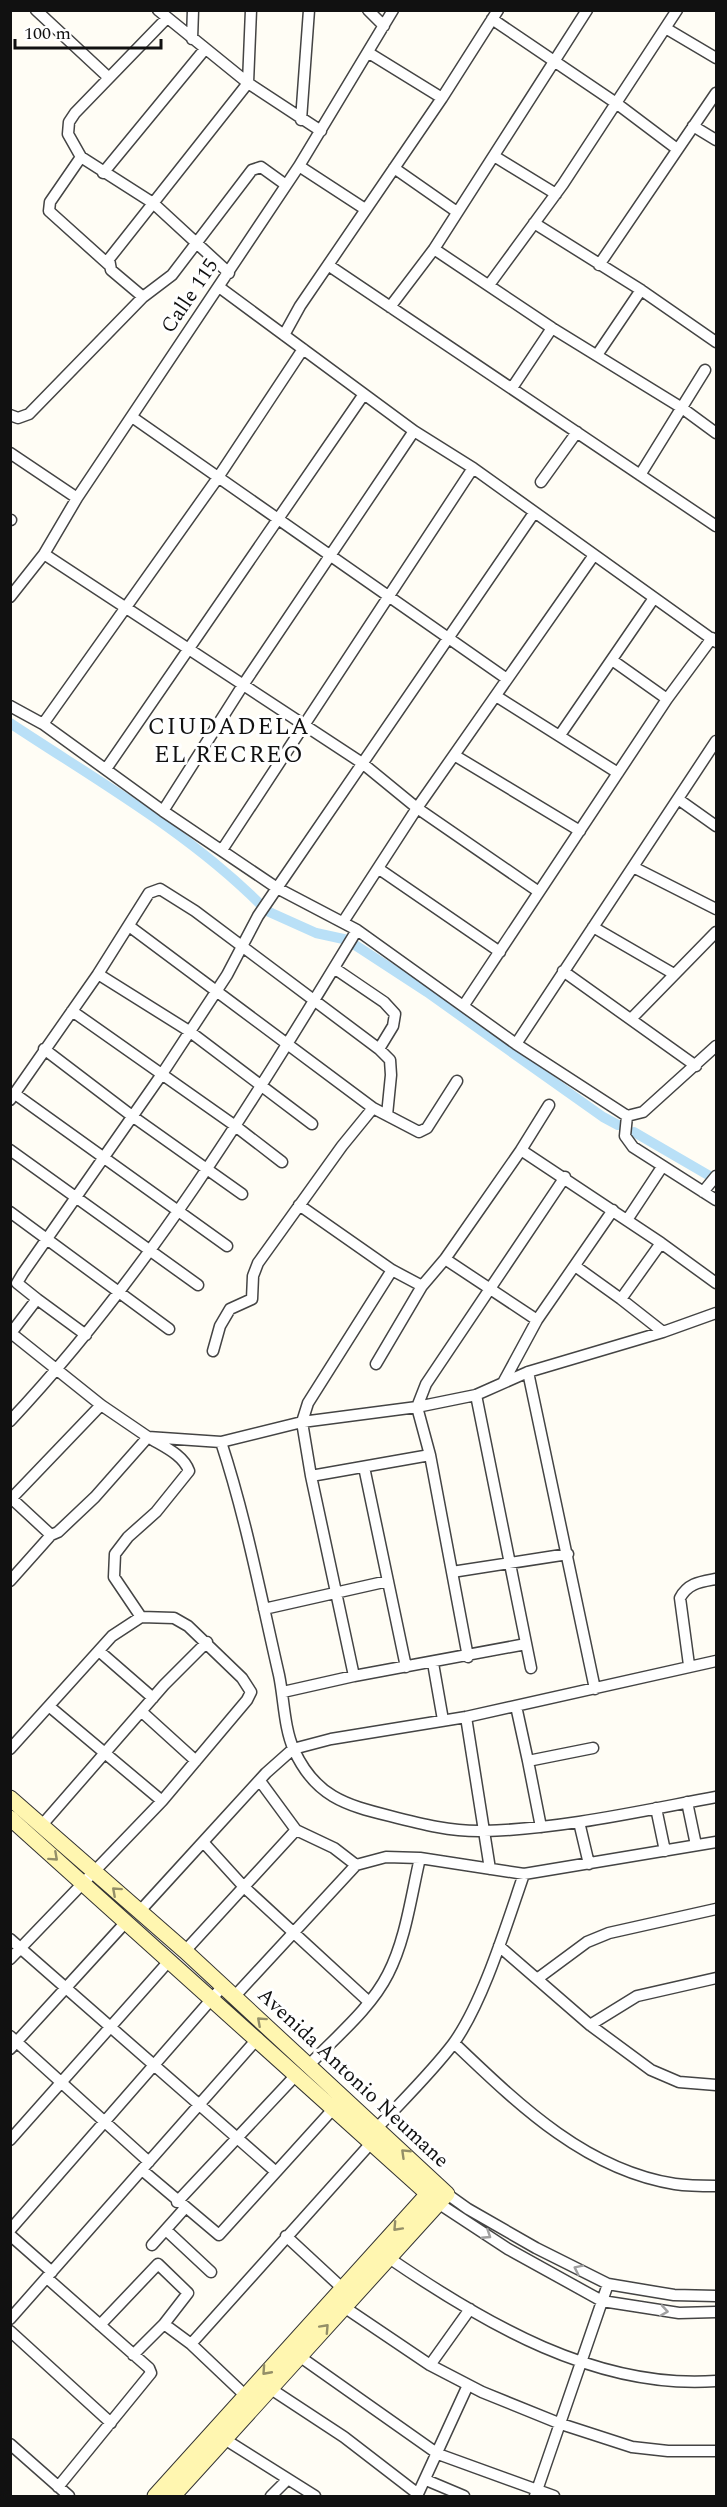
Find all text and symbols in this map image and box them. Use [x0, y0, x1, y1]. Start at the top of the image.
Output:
scale bar [15, 12, 160, 50]
text: 100 m [24, 20, 71, 47]
street label: Calle 115 [153, 252, 227, 340]
district label: CIUDADELA EL RECREO [148, 709, 310, 773]
one-way arrow [47, 1850, 58, 1861]
one-way arrow [112, 1887, 123, 1898]
street label: Avenida Antonio Neumane [250, 1980, 456, 2176]
one-way arrow [257, 2018, 268, 2029]
one-way arrow [402, 2150, 413, 2161]
one-way arrow [393, 2221, 404, 2231]
one-way arrow [481, 2228, 491, 2240]
one-way arrow [574, 2265, 585, 2277]
one-way arrow [658, 2304, 668, 2317]
one-way arrow [318, 2325, 329, 2335]
one-way arrow [262, 2364, 273, 2375]

